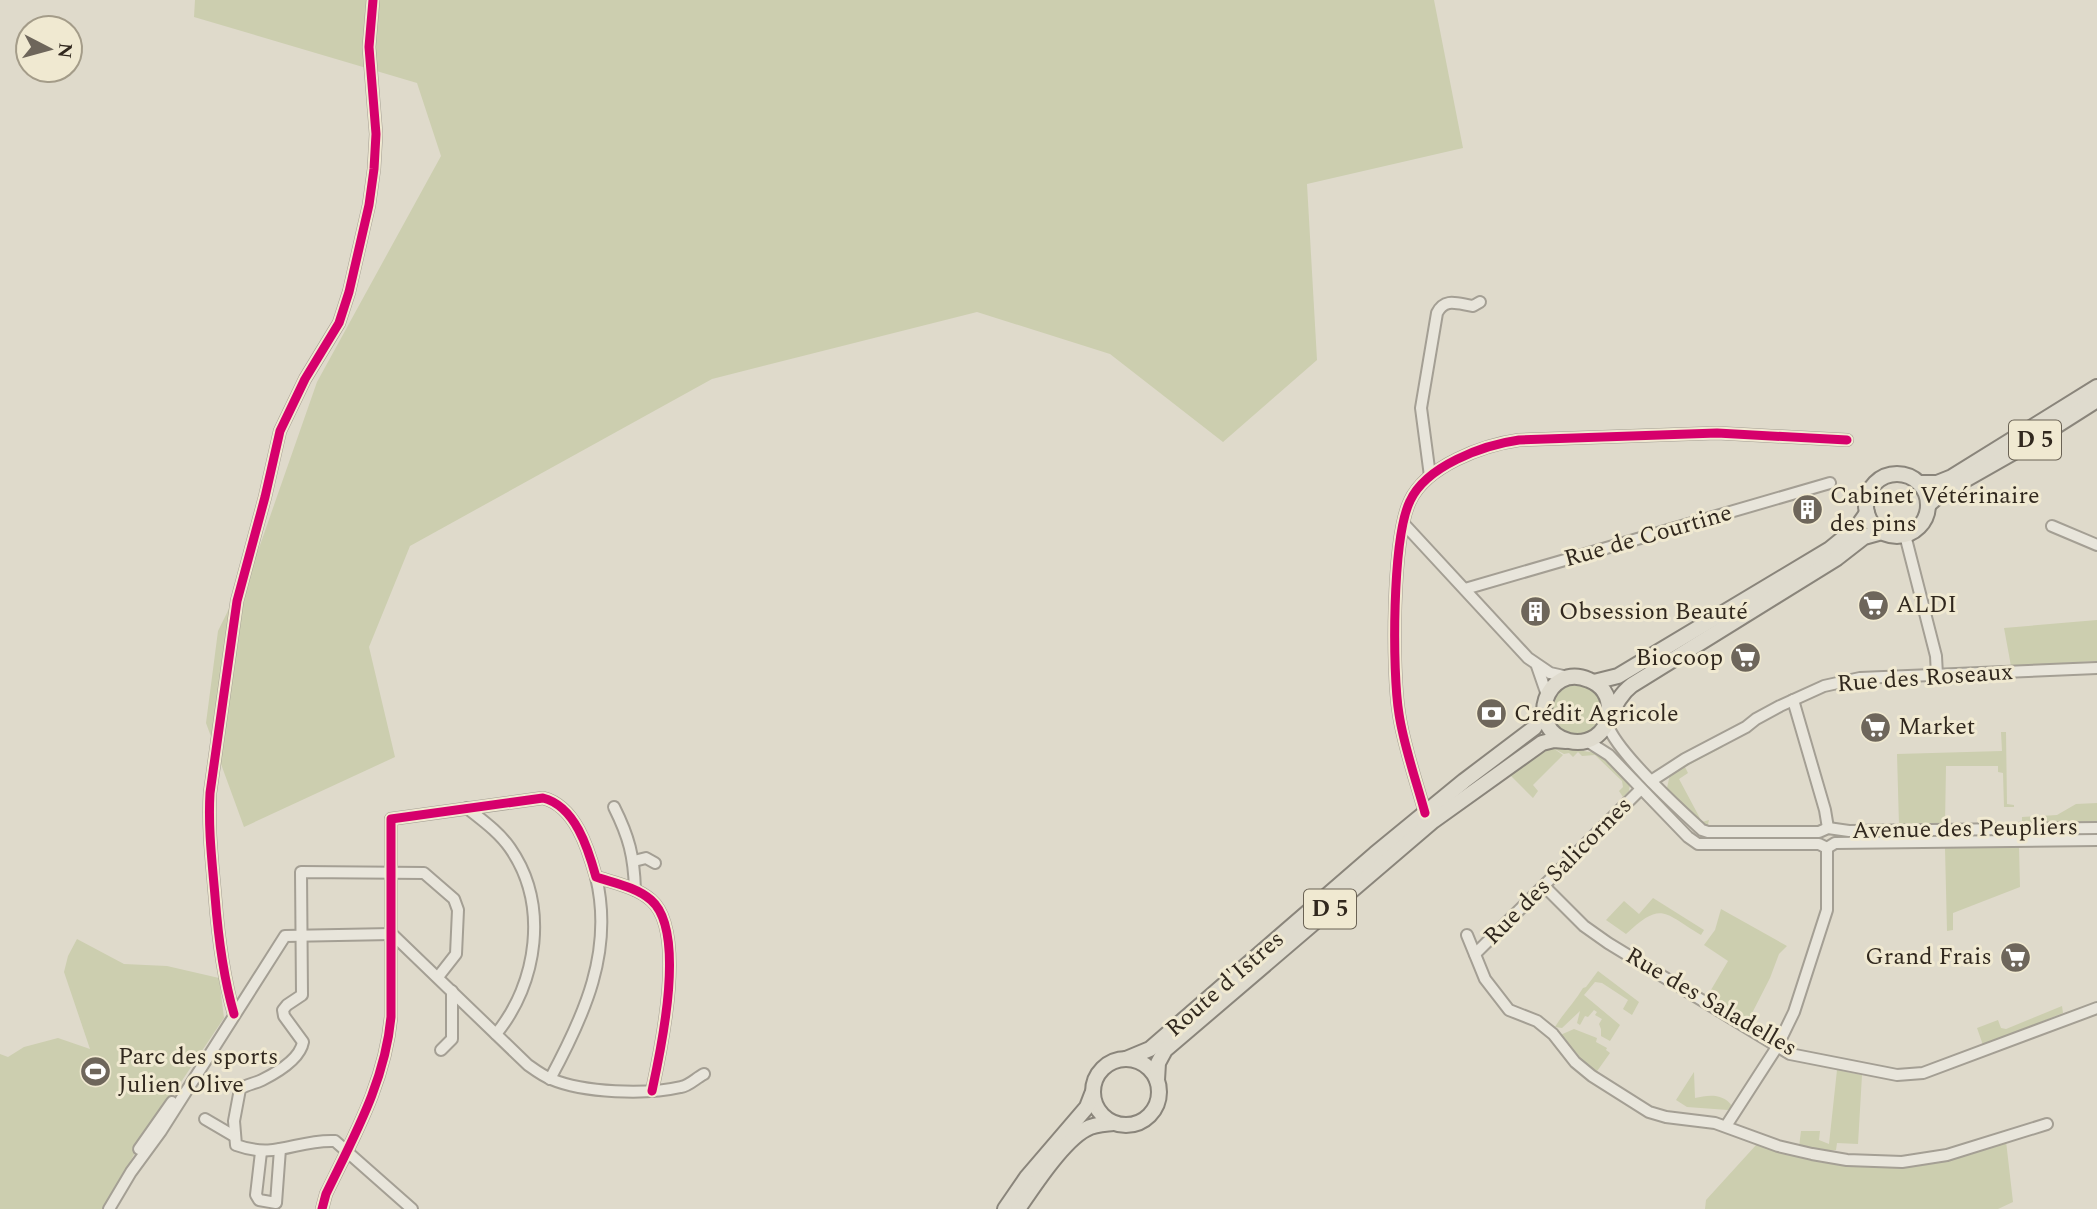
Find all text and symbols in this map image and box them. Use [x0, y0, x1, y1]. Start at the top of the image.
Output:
north arrow [14, 14, 84, 84]
text: N [49, 41, 80, 60]
road number: D 5 [2009, 420, 2061, 460]
place label: Cabinet Vétérinaire des pins [1830, 478, 2040, 542]
building icon: Cabinet Vétérinaire des pins [1790, 493, 1824, 527]
street label: Rue de Courtine [1560, 495, 1736, 577]
place label: ALDI [1896, 587, 1957, 623]
supermarket icon: ALDI [1856, 588, 1890, 622]
place label: Obsession Beauté [1559, 594, 1748, 630]
building icon: Obsession Beauté [1519, 595, 1553, 629]
place label: Biocoop [1635, 640, 1723, 676]
supermarket icon: Biocoop [1729, 641, 1763, 675]
street label: Rue des Roseaux [1836, 654, 2014, 702]
place label: Crédit Agricole [1514, 696, 1679, 732]
bank icon: Crédit Agricole [1474, 697, 1508, 731]
place label: Market [1898, 709, 1975, 745]
supermarket icon: Market [1858, 710, 1892, 744]
street label: Rue des Salicornes [1475, 788, 1641, 954]
street label: Avenue des Peupliers [1852, 809, 2078, 849]
road number: D 5 [1304, 890, 1356, 928]
street label: Route d'Istres [1158, 922, 1292, 1046]
street label: Rue des Saladelles [1618, 938, 1804, 1066]
place label: Grand Frais [1865, 939, 1992, 975]
supermarket icon: Grand Frais [1998, 940, 2032, 974]
place label: Parc des sports Julien Olive [118, 1039, 278, 1103]
sports icon: Parc des sports Julien Olive [78, 1054, 112, 1088]

